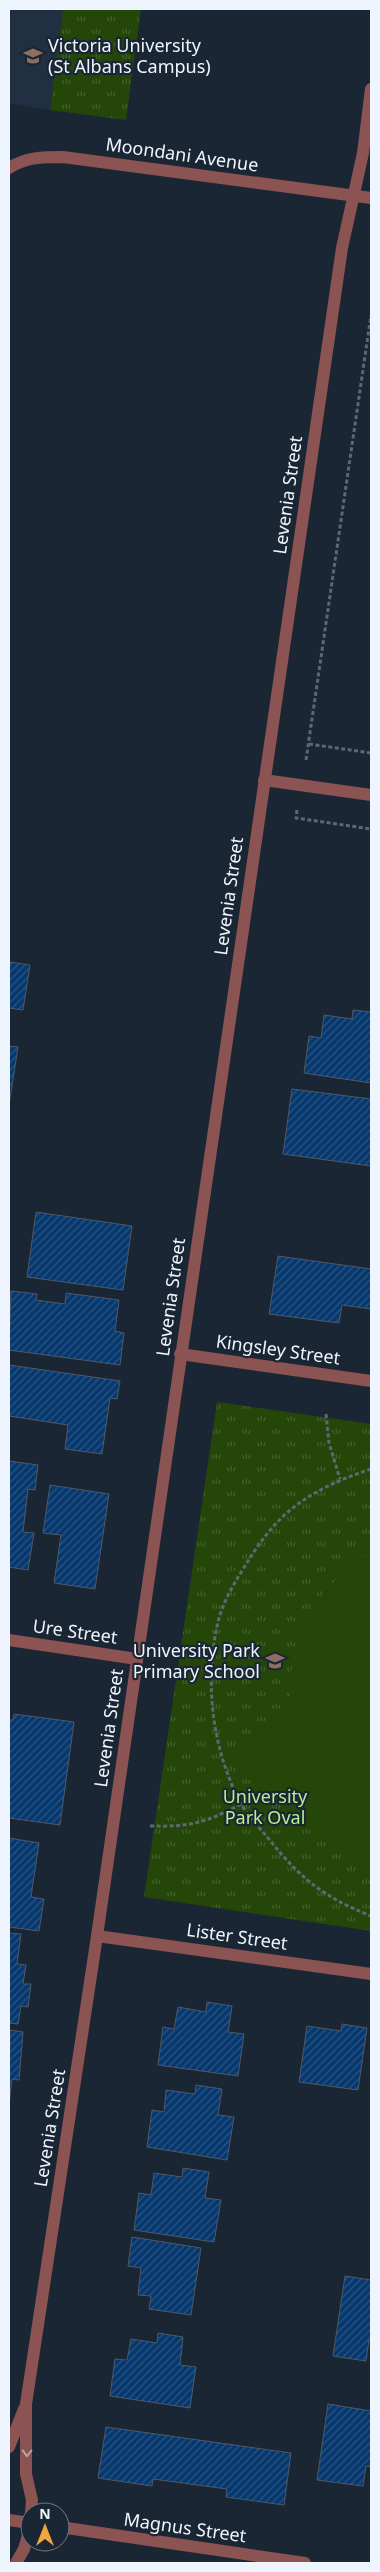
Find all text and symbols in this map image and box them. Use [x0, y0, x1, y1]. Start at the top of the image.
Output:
place label: Victoria University (St Albans Campus) [48, 33, 211, 78]
school or university icon: Victoria University (St Albans Campus) [22, 45, 44, 67]
street label: Moondani Avenue [104, 131, 260, 177]
street label: Levenia Street [267, 434, 307, 556]
street label: Levenia Street [208, 835, 248, 957]
street label: Levenia Street [150, 1236, 190, 1358]
street label: Kingsley Street [214, 1328, 342, 1370]
street label: Ure Street [31, 1613, 120, 1649]
place label: University Park Primary School [133, 1638, 260, 1683]
school or university icon: University Park Primary School [264, 1650, 286, 1672]
street label: Levenia Street [88, 1667, 128, 1789]
park label: University Park Oval [223, 1784, 308, 1829]
street label: Lister Street [185, 1917, 290, 1955]
street label: Levenia Street [28, 2067, 70, 2189]
one-way arrow [22, 2449, 33, 2457]
north arrow [20, 2502, 70, 2552]
text: N [39, 2504, 51, 2523]
street label: Magnus Street [122, 2507, 248, 2548]

